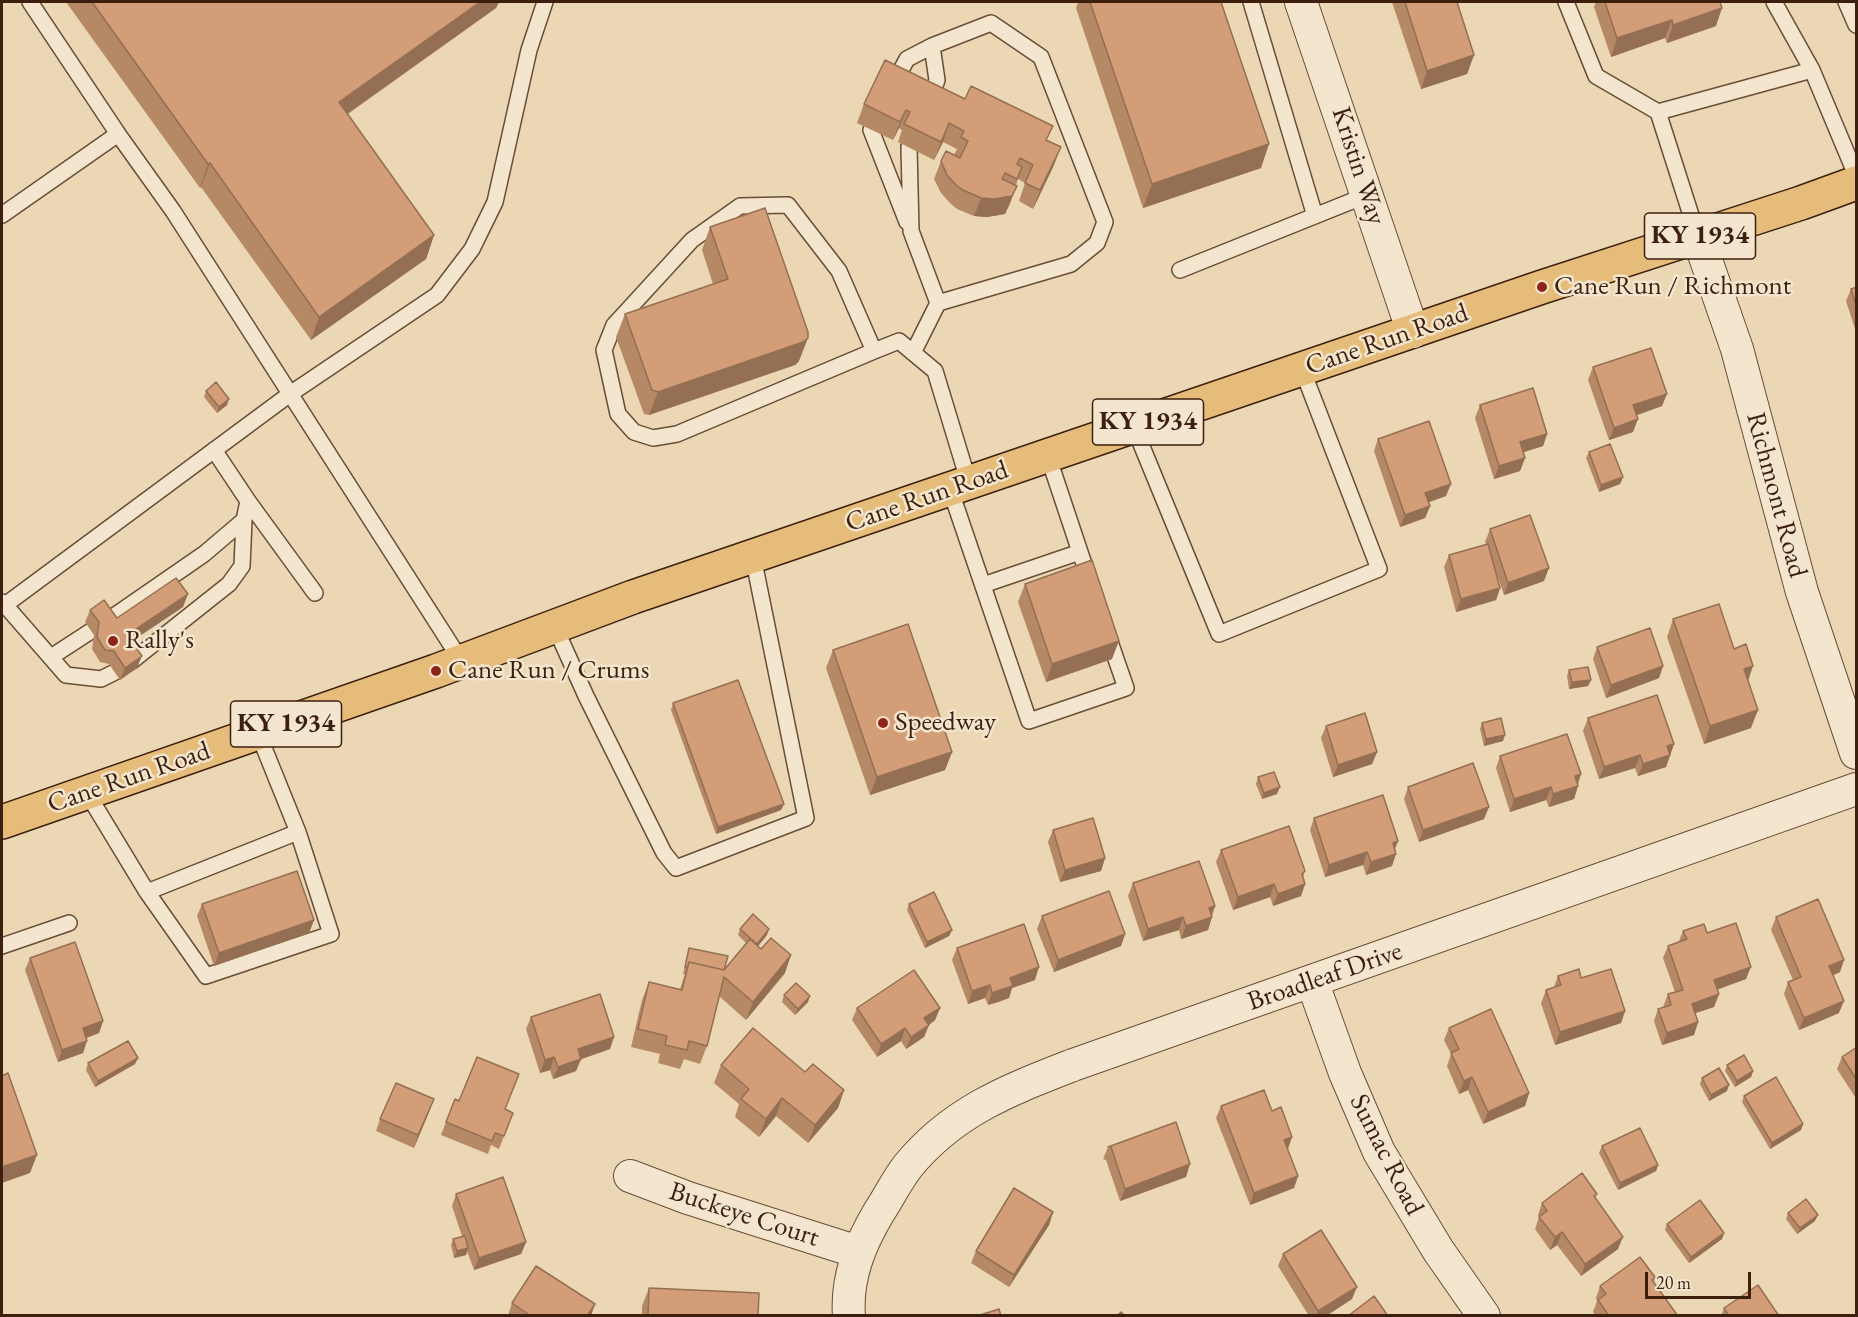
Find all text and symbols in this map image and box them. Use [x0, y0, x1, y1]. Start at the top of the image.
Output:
street label: Kristin Way [1324, 103, 1392, 229]
road number: KY 1934 [1644, 213, 1756, 259]
place label: Cane Run / Richmont [1554, 271, 1791, 303]
marker: Cane Run / Richmont [1535, 280, 1549, 294]
street label: Cane Run Road [1301, 297, 1473, 383]
road number: KY 1934 [1092, 399, 1204, 445]
street label: Richmont Road [1738, 409, 1814, 581]
street label: Cane Run Road [841, 454, 1013, 540]
place label: Rally's [125, 625, 194, 657]
marker: Rally's [106, 634, 120, 648]
place label: Cane Run / Crums [448, 655, 650, 687]
marker: Cane Run / Crums [429, 664, 443, 678]
road number: KY 1934 [230, 701, 342, 747]
place label: Speedway [895, 707, 996, 739]
marker: Speedway [876, 716, 890, 730]
street label: Cane Run Road [43, 735, 215, 821]
street label: Broadleaf Drive [1243, 935, 1407, 1019]
street label: Sumac Road [1342, 1089, 1430, 1221]
street label: Buckeye Court [665, 1176, 823, 1254]
scale bar [1648, 1260, 1754, 1298]
text: 20 m [1656, 1271, 1691, 1294]

